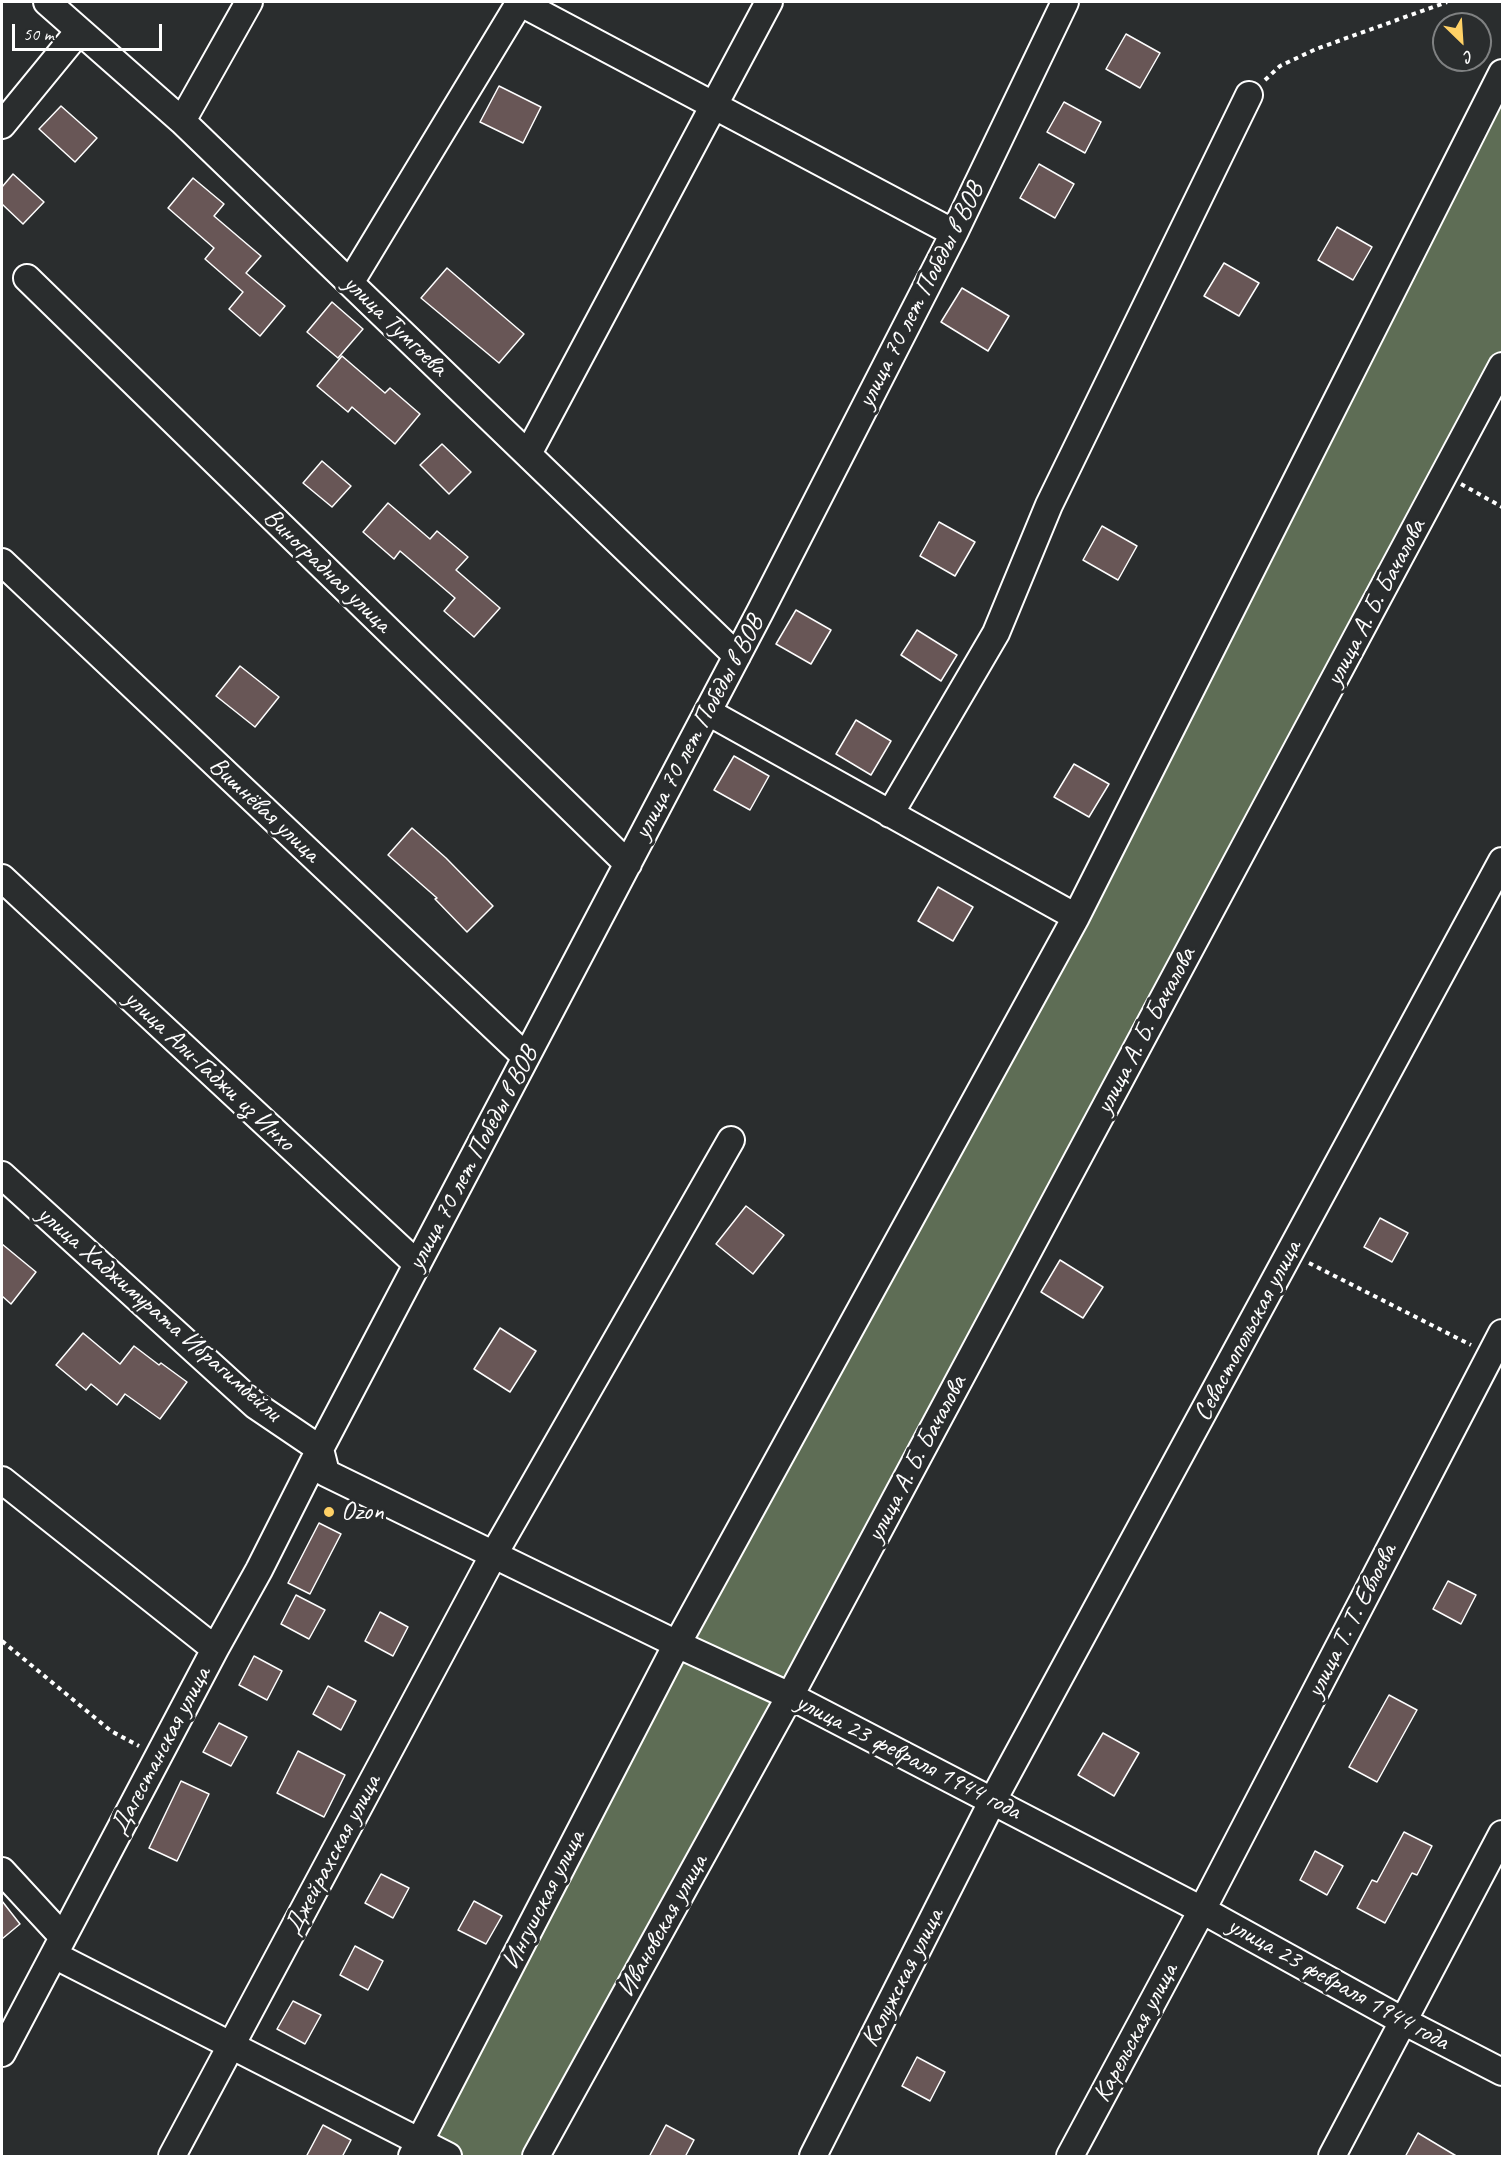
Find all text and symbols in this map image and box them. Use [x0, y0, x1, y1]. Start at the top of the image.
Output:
scale bar [15, 12, 165, 50]
north arrow [1432, 12, 1492, 72]
text: 50 m [23, 23, 54, 45]
text: С [1461, 46, 1477, 67]
street label: улица 70 лет Победы в ВОВ [851, 178, 991, 414]
street label: улица Тумгоева [336, 269, 454, 383]
street label: Виноградная улица [257, 502, 397, 640]
street label: улица А. Б. Бачалова [1319, 514, 1433, 692]
street label: улица 70 лет Победы в ВОВ [627, 611, 771, 845]
street label: Вишнёвая улица [202, 751, 326, 869]
street label: улица А. Б. Бачалова [1089, 942, 1203, 1120]
street label: улица Али-Гаджи из Инхо [117, 984, 301, 1158]
street label: улица 70 лет Победы в ВОВ [401, 1042, 545, 1276]
street label: улица Хаджимурата Ибрагимбейли [30, 1199, 288, 1429]
street label: Севастопольская улица [1187, 1235, 1309, 1427]
street label: улица А. Б. Бачалова [860, 1370, 974, 1548]
place label: Ozon [341, 1496, 384, 1528]
marker: Ozon [322, 1505, 336, 1519]
street label: улица Т. Т. Евлоева [1300, 1539, 1404, 1703]
street label: Дагестанская улица [104, 1662, 218, 1840]
street label: улица 23 февраля 1944 года [790, 1687, 1026, 1827]
street label: Джейрахская улица [278, 1770, 388, 1940]
street label: Ингушская улица [496, 1825, 592, 1975]
street label: Ивановская улица [611, 1849, 715, 2003]
street label: Калужская улица [855, 1904, 951, 2052]
street label: улица 23 февраля 1944 года [1222, 1910, 1454, 2058]
street label: Карельская улица [1086, 1958, 1186, 2108]

